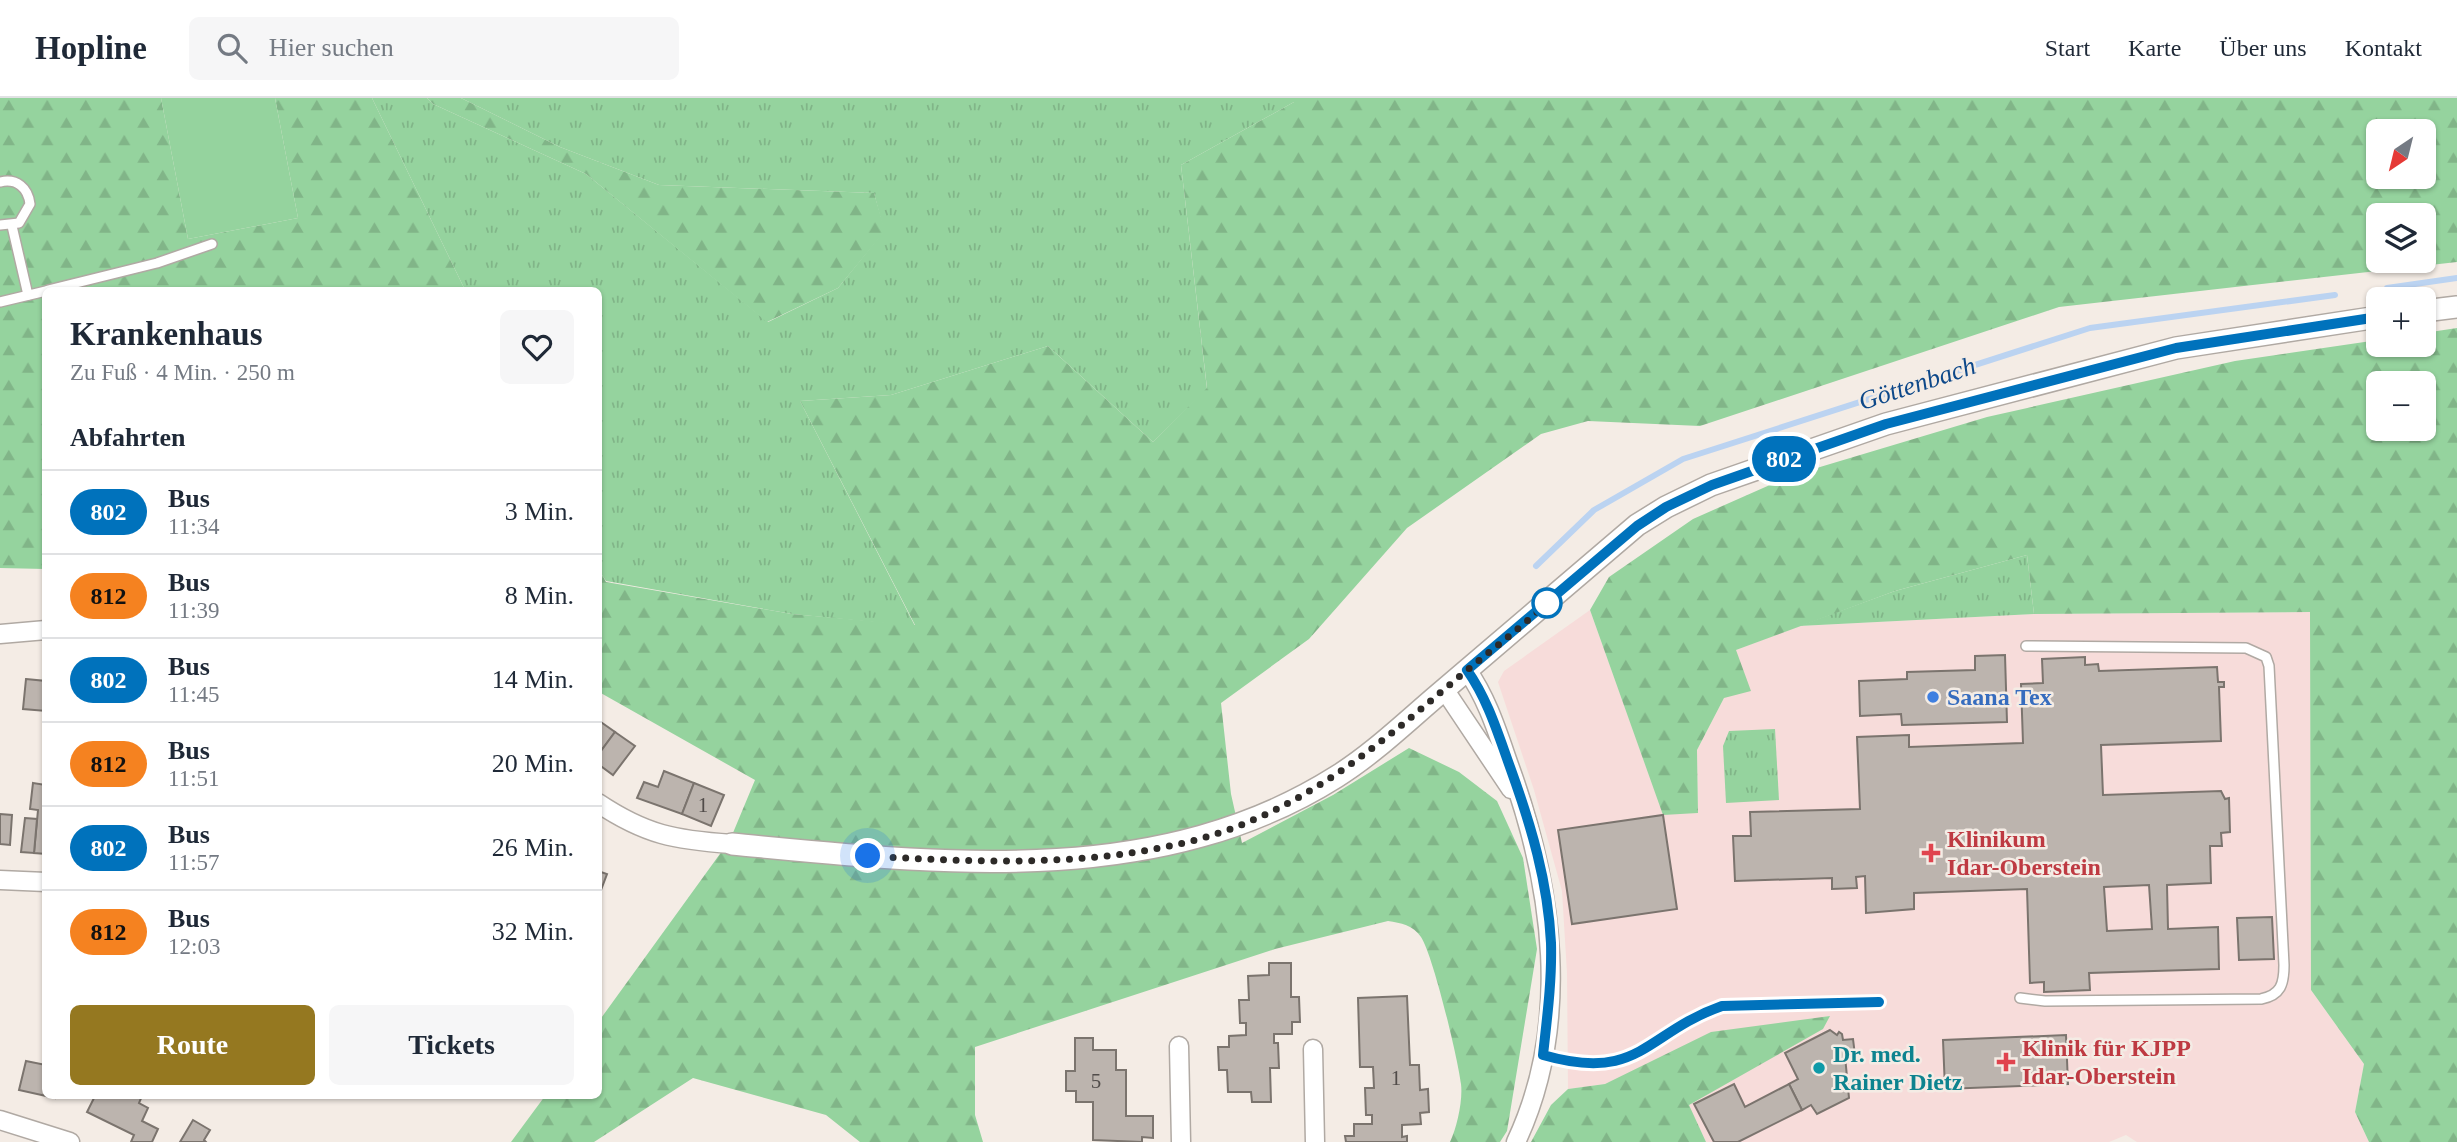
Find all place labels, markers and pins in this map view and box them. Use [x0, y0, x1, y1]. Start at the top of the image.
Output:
unlabelled marker [1532, 588, 1562, 618]
place label: Saana Tex [1947, 684, 2052, 710]
marker: Saana Tex [1925, 689, 1941, 705]
place label: Klinikum Idar-Oberstein [1947, 826, 2101, 880]
marker: Klinikum Idar-Oberstein [1921, 843, 1941, 863]
place label: Klinik für KJPP Idar-Oberstein [2022, 1035, 2191, 1089]
place label: Dr. med. Rainer Dietz [1833, 1041, 1963, 1095]
marker: Klinik für KJPP Idar-Oberstein [1996, 1052, 2016, 1072]
marker: Dr. med. Rainer Dietz [1811, 1060, 1827, 1076]

